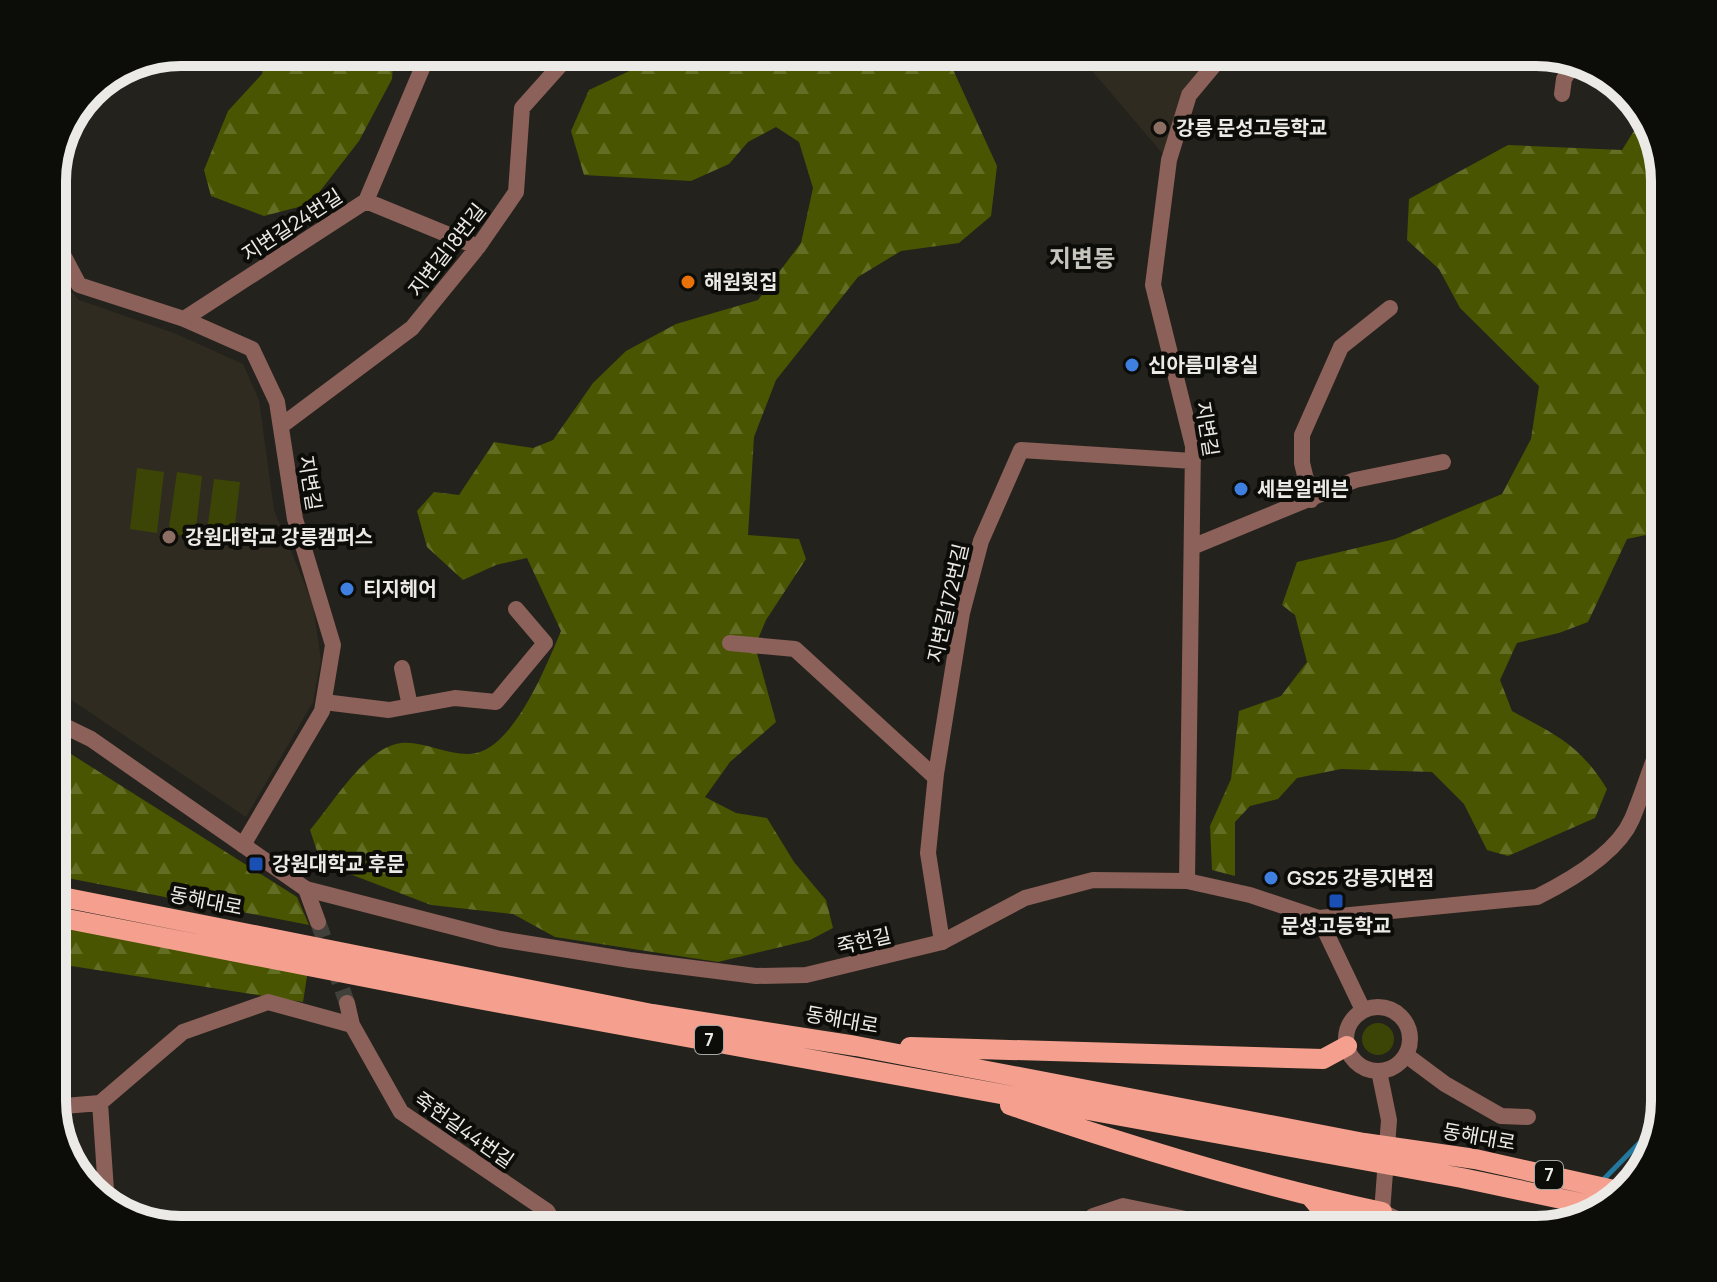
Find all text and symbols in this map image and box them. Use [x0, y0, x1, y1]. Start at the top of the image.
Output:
place label: 강릉 문성고등학교 [1176, 114, 1327, 141]
marker: 강릉 문성고등학교 [1151, 119, 1169, 137]
street label: 지변길24번길 [236, 182, 347, 267]
street label: 지변길18번길 [402, 197, 492, 302]
district label: 지변동 [1049, 241, 1115, 274]
place label: 해원횟집 [704, 268, 778, 295]
marker: 해원횟집 [679, 273, 697, 291]
place label: 신아름미용실 [1148, 351, 1258, 378]
marker: 신아름미용실 [1123, 356, 1141, 374]
street label: 지변길 [1190, 400, 1225, 458]
street label: 지변길 [293, 454, 328, 512]
place label: 세븐일레븐 [1257, 475, 1349, 502]
marker: 세븐일레븐 [1232, 480, 1250, 498]
place label: 강원대학교 강릉캠퍼스 [185, 523, 373, 550]
marker: 강원대학교 강릉캠퍼스 [160, 528, 178, 546]
street label: 지변길172번길 [921, 541, 974, 665]
place label: 티지헤어 [363, 575, 437, 602]
marker: 티지헤어 [338, 580, 356, 598]
place label: 강원대학교 후문 [272, 850, 405, 877]
marker: 강원대학교 후문 [247, 855, 265, 873]
place label: GS25 강릉지변점 [1287, 864, 1434, 891]
marker: GS25 강릉지변점 [1262, 869, 1280, 887]
street label: 동해대로 [167, 880, 245, 921]
marker: 문성고등학교 [1327, 892, 1345, 910]
place label: 문성고등학교 [1281, 912, 1391, 939]
street label: 죽헌길 [834, 921, 894, 960]
street label: 동해대로 [803, 1000, 881, 1039]
road number: 7 [695, 1026, 723, 1054]
street label: 죽헌길44번길 [409, 1085, 519, 1174]
street label: 동해대로 [1440, 1117, 1518, 1156]
road number: 7 [1535, 1161, 1563, 1189]

